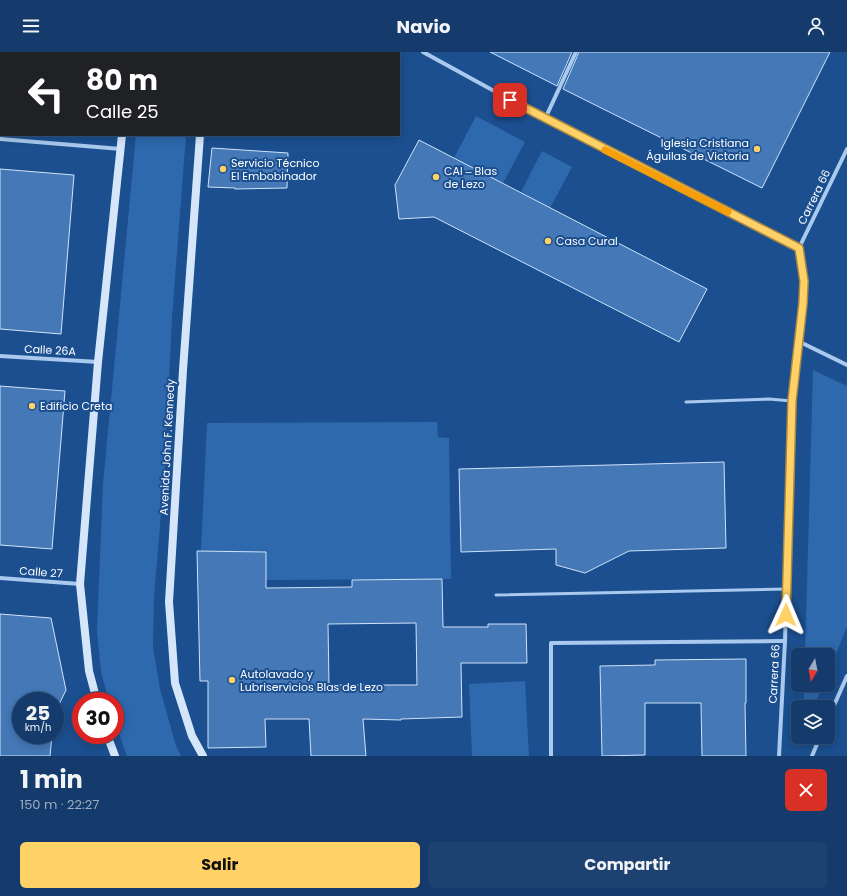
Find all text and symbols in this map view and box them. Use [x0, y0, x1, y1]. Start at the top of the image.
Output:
text: Navio [397, 14, 450, 39]
icon: menu [20, 15, 42, 37]
icon: person [805, 15, 827, 37]
text: 80 m [86, 61, 158, 100]
icon: left [20, 68, 72, 120]
pin [493, 83, 527, 117]
icon: arrive [499, 89, 521, 111]
text: Calle 25 [86, 99, 159, 124]
place label: Iglesia Cristiana Águilas de Victoria [646, 135, 749, 164]
marker: Iglesia Cristiana Águilas de Victoria [752, 144, 762, 154]
place label: Servicio Técnico El Embobinador [231, 155, 320, 184]
place label: CAI ‒ Blas de Lezo [444, 163, 497, 192]
marker: Servicio Técnico El Embobinador [218, 164, 228, 174]
street label: Carrera 66 [794, 167, 834, 227]
marker: CAI ‒ Blas de Lezo [431, 172, 441, 182]
place label: Casa Cural [556, 233, 618, 249]
marker: Casa Cural [543, 236, 553, 246]
street label: Calle 26A [24, 341, 77, 359]
street label: Avenida John F. Kennedy [155, 378, 179, 516]
place label: Edificio Creta [40, 398, 112, 414]
marker: Edificio Creta [27, 401, 37, 411]
street label: Calle 27 [19, 563, 63, 581]
position arrow [765, 594, 807, 636]
street label: Carrera 66 [764, 644, 784, 704]
north arrow [791, 648, 835, 692]
map controls [791, 648, 835, 744]
place label: Autolavado y Lubriservicios Blas de Lezo [240, 666, 383, 695]
marker: Autolavado y Lubriservicios Blas de Lezo [227, 675, 237, 685]
speed limit sign: 30 [72, 692, 124, 744]
text: 25 [26, 699, 50, 727]
button: layers [791, 700, 835, 744]
text: km/h [25, 720, 51, 735]
text: 1 min [20, 763, 83, 796]
button: close [785, 769, 827, 811]
text: 150 m · 22:27 [20, 795, 99, 814]
button: Salir [20, 842, 420, 888]
button: Compartir [428, 842, 827, 888]

